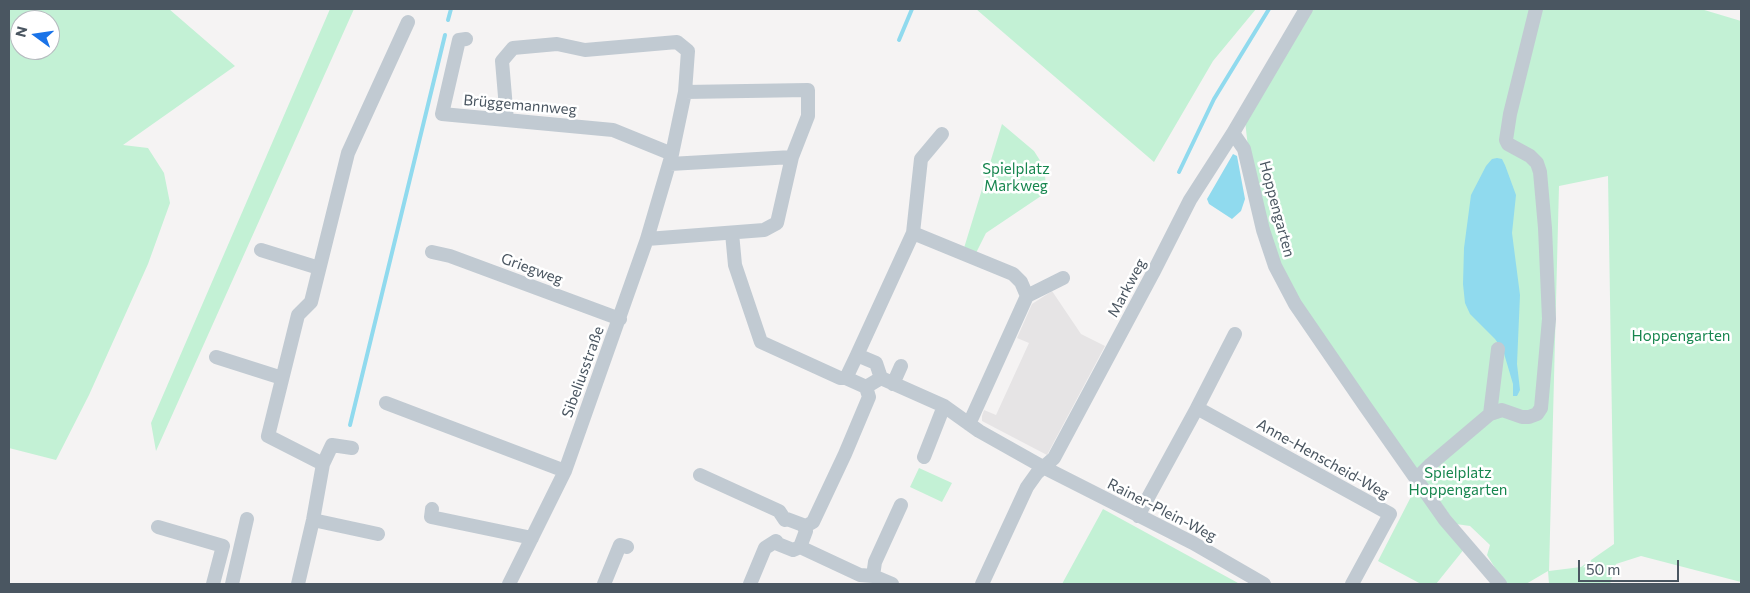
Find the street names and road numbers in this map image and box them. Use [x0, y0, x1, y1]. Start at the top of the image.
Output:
street label: Brüggemannweg [463, 91, 577, 119]
street label: Hoppengarten [1256, 159, 1298, 259]
street label: Griegweg [499, 249, 565, 289]
street label: Markweg [1104, 256, 1150, 320]
street label: Sibeliusstraße [558, 324, 608, 420]
street label: Anne-Henscheid-Weg [1254, 415, 1392, 503]
street label: Rainer-Plein-Weg [1104, 475, 1220, 545]

